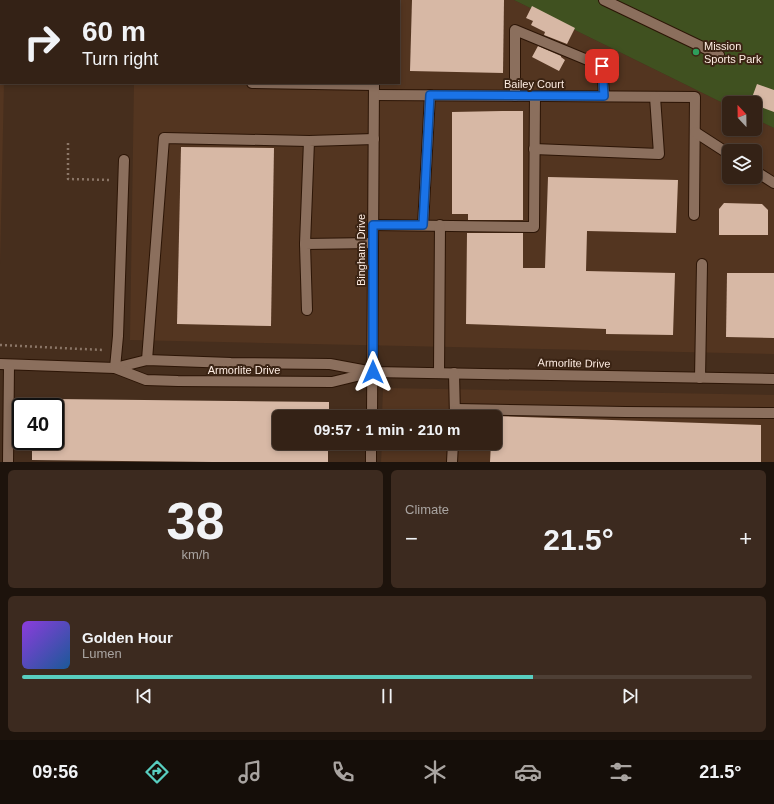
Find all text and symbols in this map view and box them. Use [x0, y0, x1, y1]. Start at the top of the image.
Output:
icon: right [16, 16, 68, 68]
text: 60 m [82, 16, 146, 47]
place label: Mission Sports Park [704, 40, 762, 65]
marker: Mission Sports Park [691, 47, 701, 57]
text: Turn right [82, 49, 158, 69]
pin [585, 49, 619, 83]
icon: arrive [591, 55, 613, 77]
street label: Bailey Court [504, 78, 564, 90]
north arrow [722, 96, 762, 136]
map controls [722, 96, 762, 184]
button: layers [722, 144, 762, 184]
street label: Bingham Drive [355, 214, 367, 286]
position arrow [352, 351, 394, 393]
street label: Armorlite Drive [538, 356, 610, 370]
street label: Armorlite Drive [208, 364, 280, 376]
speed limit sign: 40 [12, 398, 64, 450]
text: 09:57 · 1 min · 210 m [314, 421, 460, 438]
text: 38 [167, 492, 224, 550]
text: Climate [405, 502, 449, 517]
text: 21.5° [543, 523, 614, 556]
text: − [405, 526, 418, 551]
text: + [739, 526, 752, 551]
text: km/h [181, 547, 210, 562]
text: Golden Hour [82, 629, 173, 646]
text: Lumen [82, 646, 122, 661]
icon: previous [133, 685, 155, 707]
icon: pause [376, 685, 398, 707]
icon: next [619, 685, 641, 707]
icon: directions [143, 758, 171, 786]
icon: music [236, 758, 264, 786]
icon: phone [329, 758, 357, 786]
icon: climate [421, 758, 449, 786]
icon: car [514, 758, 542, 786]
icon: filters [607, 758, 635, 786]
text: 09:56 [32, 762, 78, 782]
text: 21.5° [699, 762, 742, 782]

